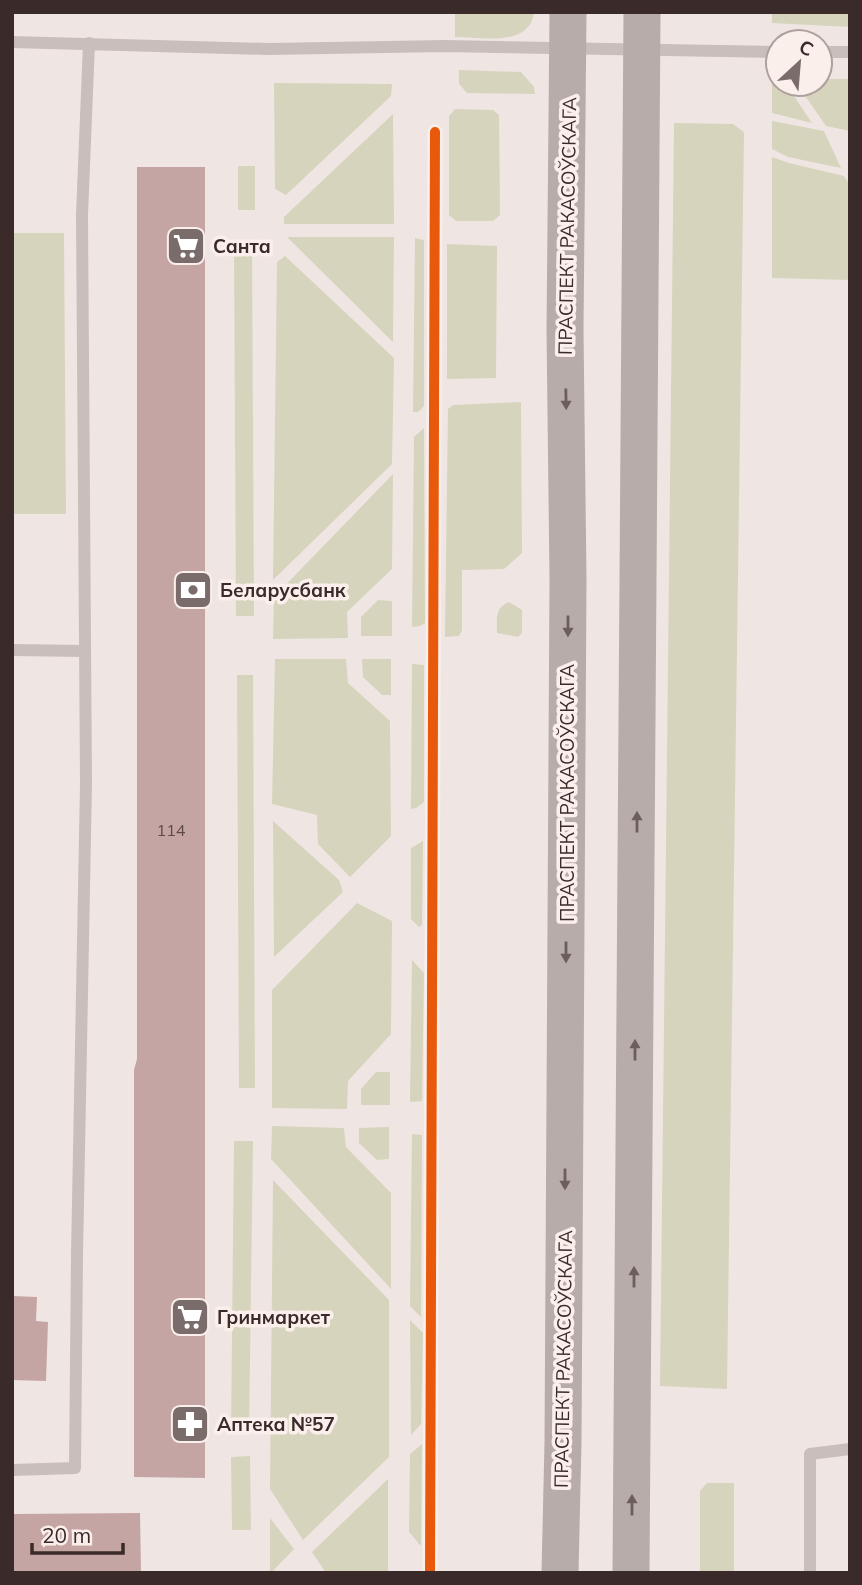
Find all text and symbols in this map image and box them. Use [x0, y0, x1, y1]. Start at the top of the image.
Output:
north arrow [764, 28, 834, 98]
text: С [795, 34, 818, 61]
street label: ПРАСПЕКТ РАКАСОЎСКАГА [553, 97, 581, 355]
supermarket icon: Санта [165, 225, 207, 267]
place label: Санта [213, 234, 271, 258]
one-way arrow [560, 388, 572, 410]
bank icon: Беларусбанк [172, 569, 214, 611]
place label: Беларусбанк [220, 578, 346, 602]
one-way arrow [562, 616, 574, 638]
street label: ПРАСПЕКТ РАКАСОЎСКАГА [555, 664, 579, 922]
one-way arrow [631, 811, 643, 833]
house number: 114 [157, 820, 186, 840]
one-way arrow [560, 941, 572, 963]
one-way arrow [629, 1038, 641, 1060]
one-way arrow [559, 1169, 571, 1191]
street label: ПРАСПЕКТ РАКАСОЎСКАГА [549, 1230, 577, 1488]
one-way arrow [628, 1266, 639, 1288]
supermarket icon: Гринмаркет [169, 1296, 211, 1338]
place label: Гринмаркет [217, 1305, 331, 1329]
pharmacy icon: Аптека №57 [169, 1403, 211, 1445]
place label: Аптека №57 [217, 1412, 335, 1436]
one-way arrow [626, 1493, 638, 1515]
scale bar [32, 1512, 122, 1556]
text: 20 m [42, 1522, 91, 1548]

